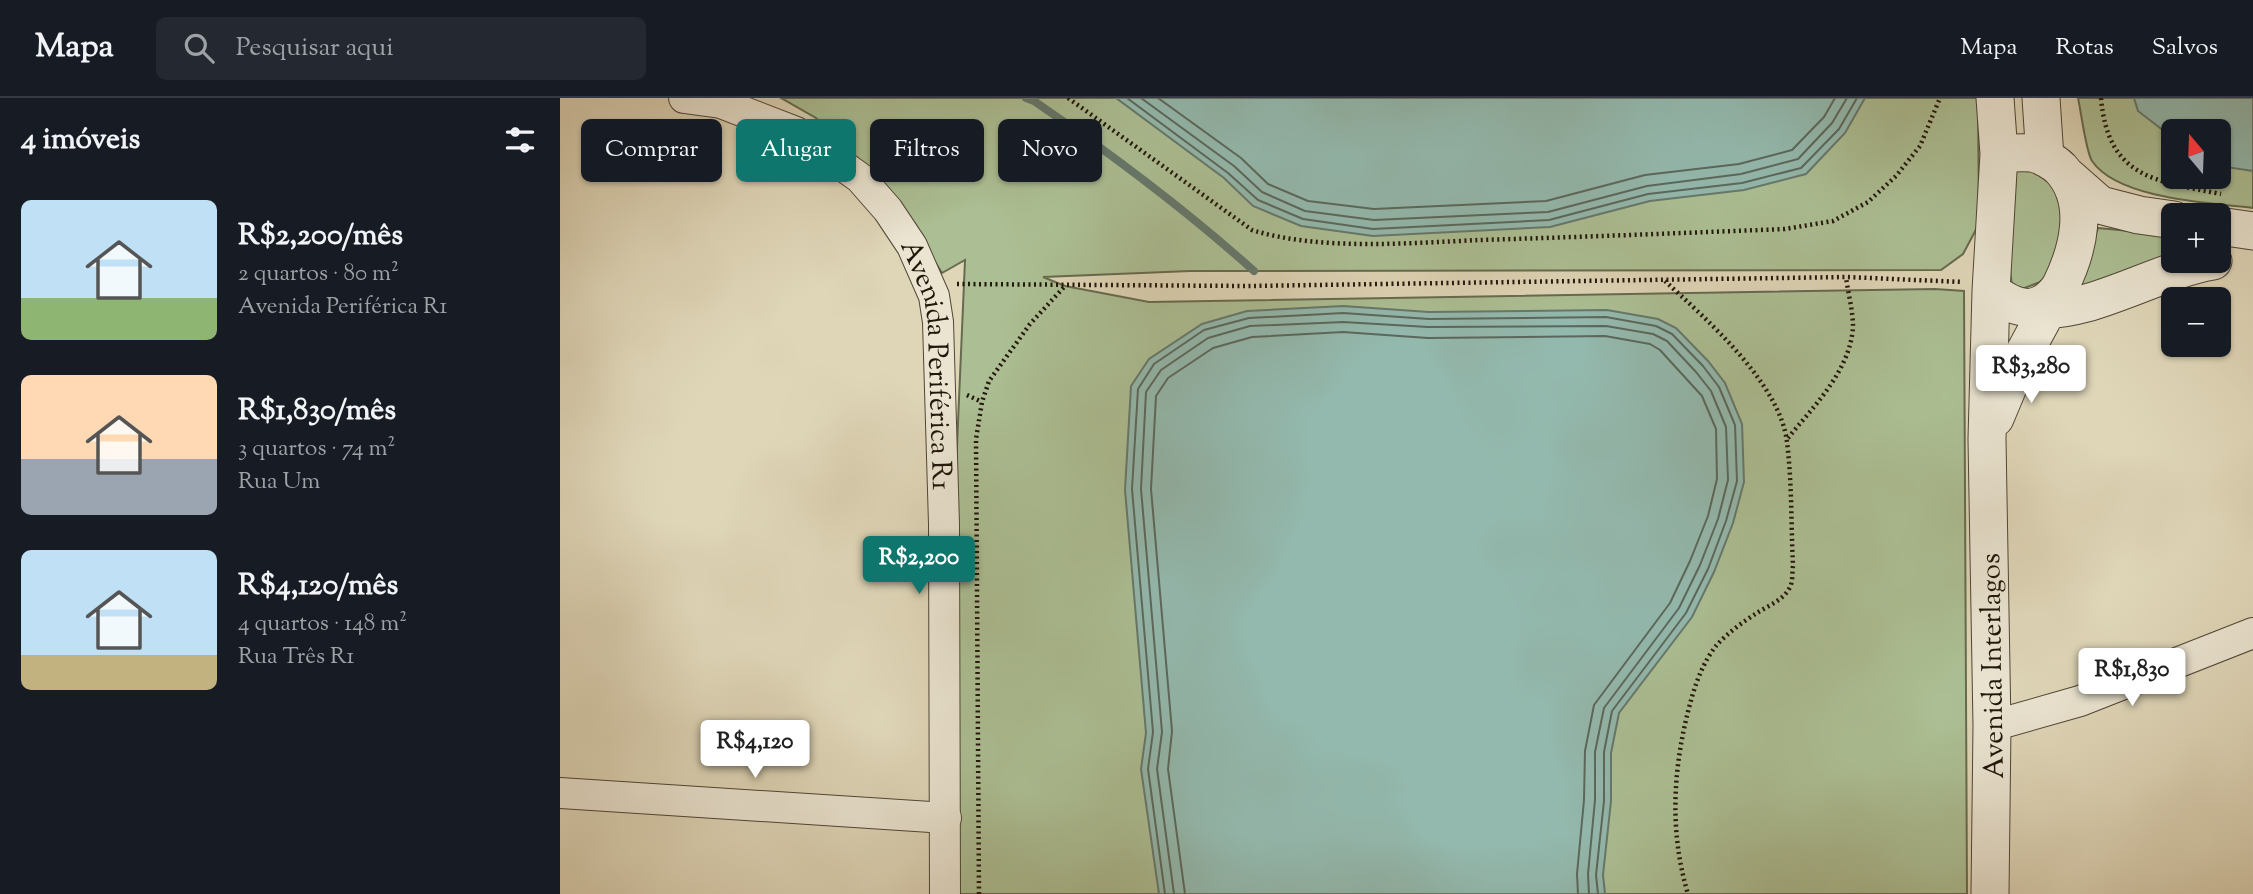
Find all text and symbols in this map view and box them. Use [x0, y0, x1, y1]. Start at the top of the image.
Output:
search box [156, 17, 646, 80]
text: Mapa [35, 24, 114, 72]
icon: search [180, 29, 218, 67]
text: Pesquisar aqui [236, 30, 394, 67]
text: Mapa [1960, 31, 2018, 65]
text: Rotas [2056, 31, 2114, 65]
text: Salvos [2152, 31, 2218, 65]
text: 4 imóveis [21, 119, 140, 162]
chip: Comprar [581, 119, 722, 182]
chip: Alugar [736, 119, 856, 182]
chip: Filtros [870, 119, 984, 182]
chip: Novo [998, 119, 1102, 182]
north arrow [2161, 119, 2231, 189]
map controls [2161, 119, 2231, 357]
icon: filters [501, 121, 539, 159]
button: + [2161, 203, 2231, 273]
text: R$2,200/mês [238, 215, 403, 258]
icon: home [77, 228, 161, 312]
street label: Avenida Periférica R1 [889, 234, 960, 491]
text: 2 quartos · 80 m² [238, 258, 399, 291]
button: − [2161, 287, 2231, 357]
text: Avenida Periférica R1 [238, 291, 447, 324]
pin: R$3,280 [1966, 345, 2096, 405]
text: R$3,280 [1992, 351, 2070, 384]
text: R$1,830/mês [238, 390, 396, 433]
icon: home [77, 403, 161, 487]
text: 3 quartos · 74 m² [238, 433, 395, 466]
text: Rua Um [238, 466, 320, 499]
pin: R$2,200 [854, 536, 984, 596]
text: R$2,200 [879, 542, 959, 575]
street label: Avenida Interlagos [1972, 553, 2016, 779]
text: R$4,120/mês [238, 565, 398, 608]
icon: home [77, 578, 161, 662]
text: 4 quartos · 148 m² [238, 608, 407, 641]
text: Rua Três R1 [238, 641, 354, 674]
pin: R$1,830 [2067, 648, 2197, 708]
text: R$1,830 [2094, 654, 2170, 687]
pin: R$4,120 [690, 720, 820, 780]
text: R$4,120 [717, 726, 793, 759]

